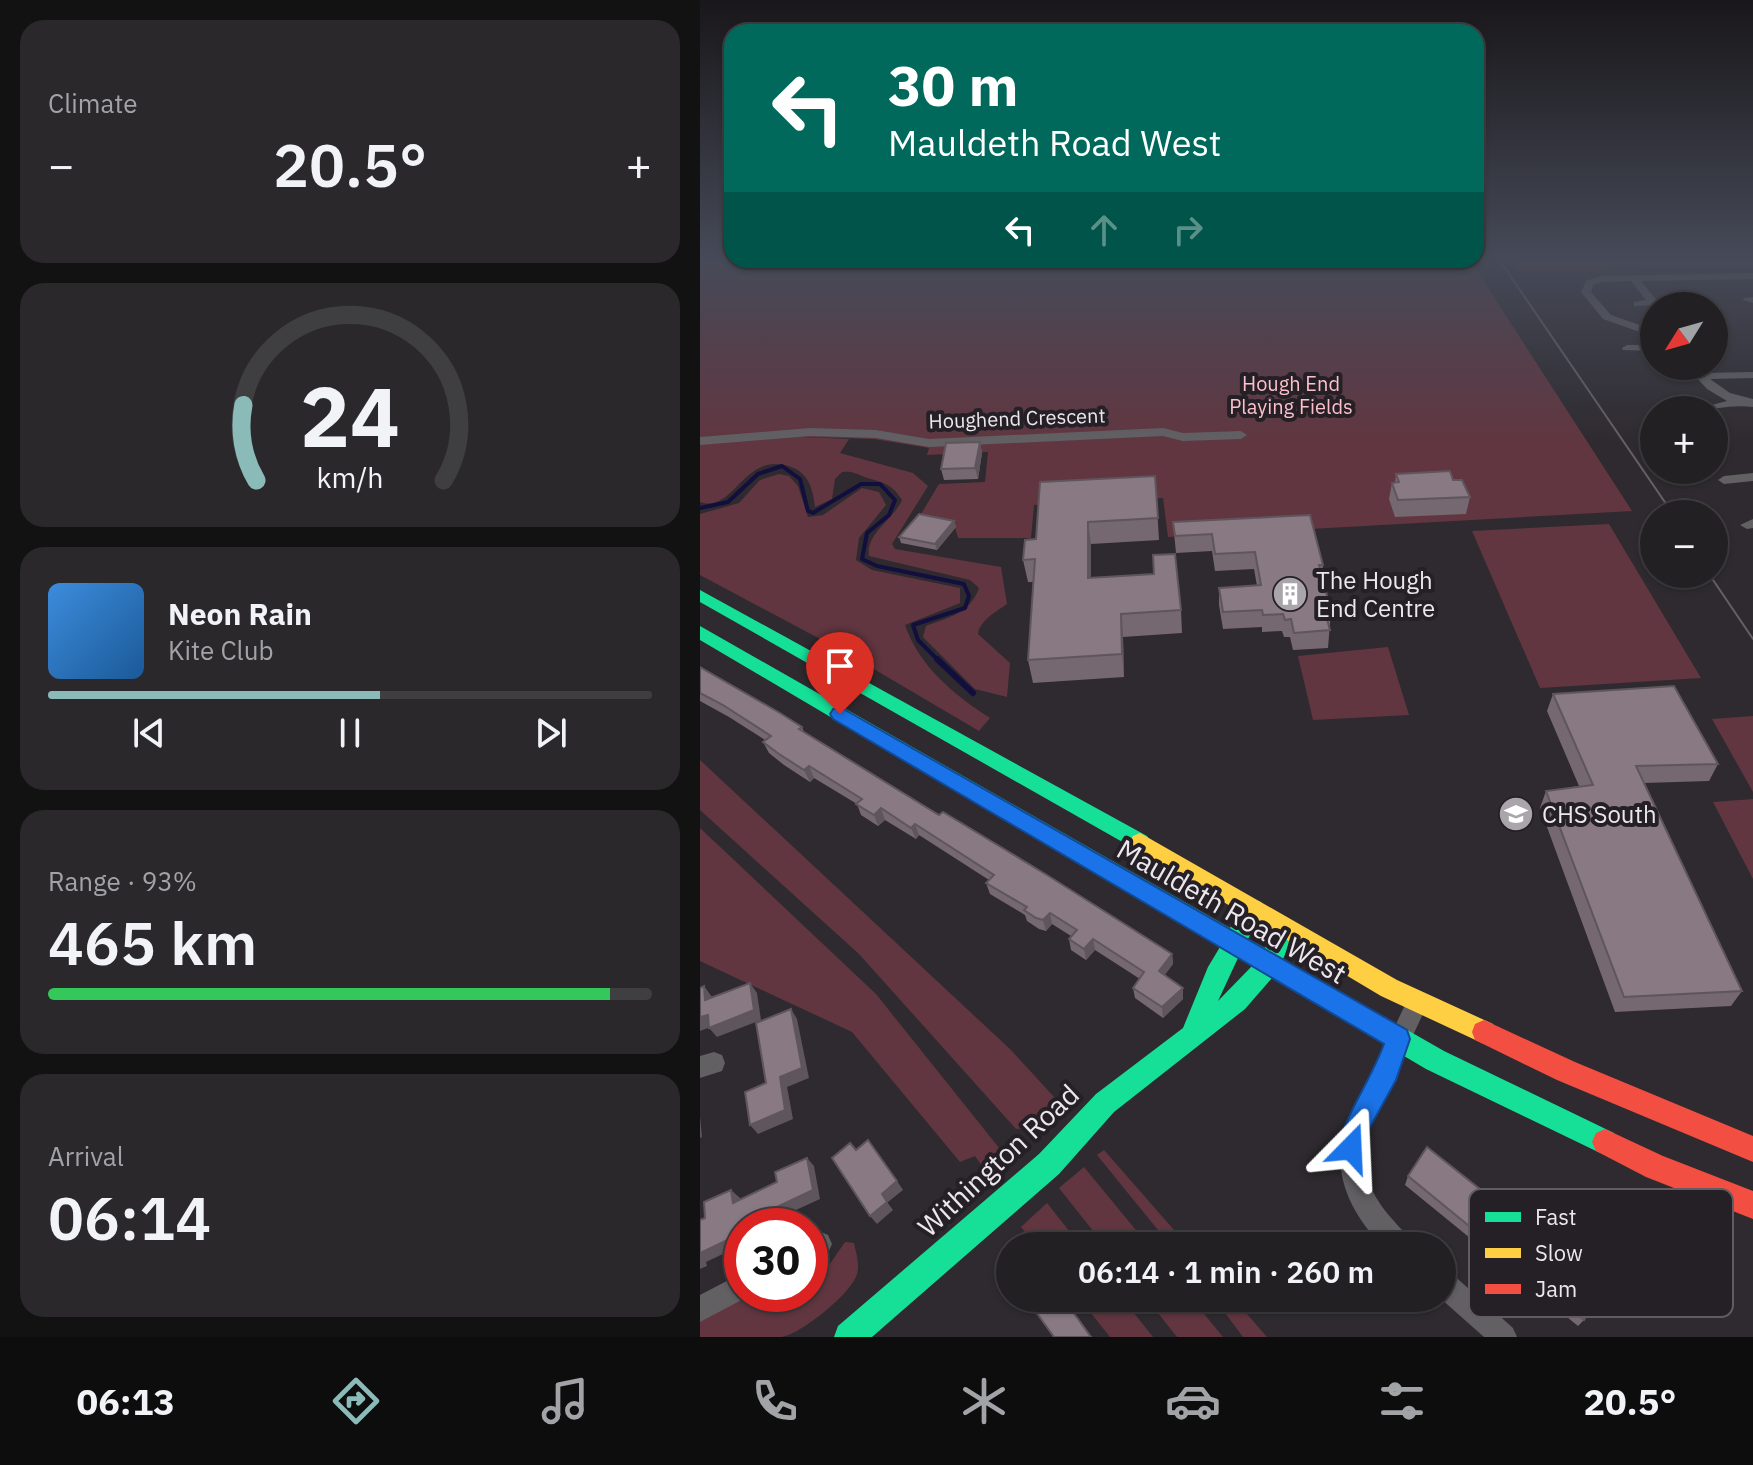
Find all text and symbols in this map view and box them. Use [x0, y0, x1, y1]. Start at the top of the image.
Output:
text: 30 m [888, 49, 1018, 121]
icon: left [756, 56, 860, 160]
text: Climate [48, 86, 138, 120]
text: Mauldeth Road West [888, 119, 1221, 166]
text: 20.5° [273, 125, 427, 204]
text: − [48, 136, 74, 193]
text: + [626, 136, 652, 193]
icon: left [998, 208, 1042, 252]
icon: ahead [1082, 208, 1126, 252]
icon: right [1166, 208, 1210, 252]
north arrow [1640, 292, 1728, 380]
map controls [1640, 292, 1728, 588]
text: 24 [300, 362, 400, 470]
park label: Hough End Playing Fields [1229, 370, 1353, 420]
button: + [1640, 396, 1728, 484]
street label: Houghend Crescent [928, 401, 1106, 435]
text: km/h [316, 459, 384, 496]
button: − [1640, 500, 1728, 588]
place label: The Hough End Centre [1316, 564, 1435, 624]
building icon: The Hough End Centre [1271, 575, 1309, 613]
text: Neon Rain [168, 594, 312, 633]
pin [806, 632, 874, 714]
text: Kite Club [168, 633, 273, 667]
icon: arrive [818, 644, 862, 688]
icon: previous [127, 711, 171, 755]
icon: pause [328, 711, 372, 755]
icon: next [529, 711, 573, 755]
school or university icon: CHS South [1497, 795, 1535, 833]
place label: CHS South [1542, 798, 1657, 830]
street label: Mauldeth Road West [1110, 830, 1354, 992]
text: Range · 93% [48, 864, 197, 898]
text: 465 km [48, 903, 257, 982]
street label: Withington Road [909, 1076, 1087, 1244]
position arrow [1309, 1106, 1393, 1190]
text: Arrival [48, 1139, 124, 1173]
text: 06:14 [48, 1178, 211, 1257]
legend [1469, 1189, 1733, 1317]
text: Fast [1535, 1202, 1576, 1231]
speed limit sign: 30 [724, 1208, 828, 1312]
text: Slow [1535, 1238, 1583, 1267]
text: 06:14 · 1 min · 260 m [1078, 1252, 1374, 1291]
text: Jam [1535, 1274, 1577, 1303]
icon: directions [328, 1373, 384, 1429]
icon: music [537, 1373, 593, 1429]
icon: phone [747, 1373, 803, 1429]
icon: climate [956, 1373, 1012, 1429]
icon: car [1165, 1373, 1221, 1429]
icon: filters [1374, 1373, 1430, 1429]
text: 06:13 [77, 1378, 175, 1425]
text: 20.5° [1583, 1378, 1676, 1425]

